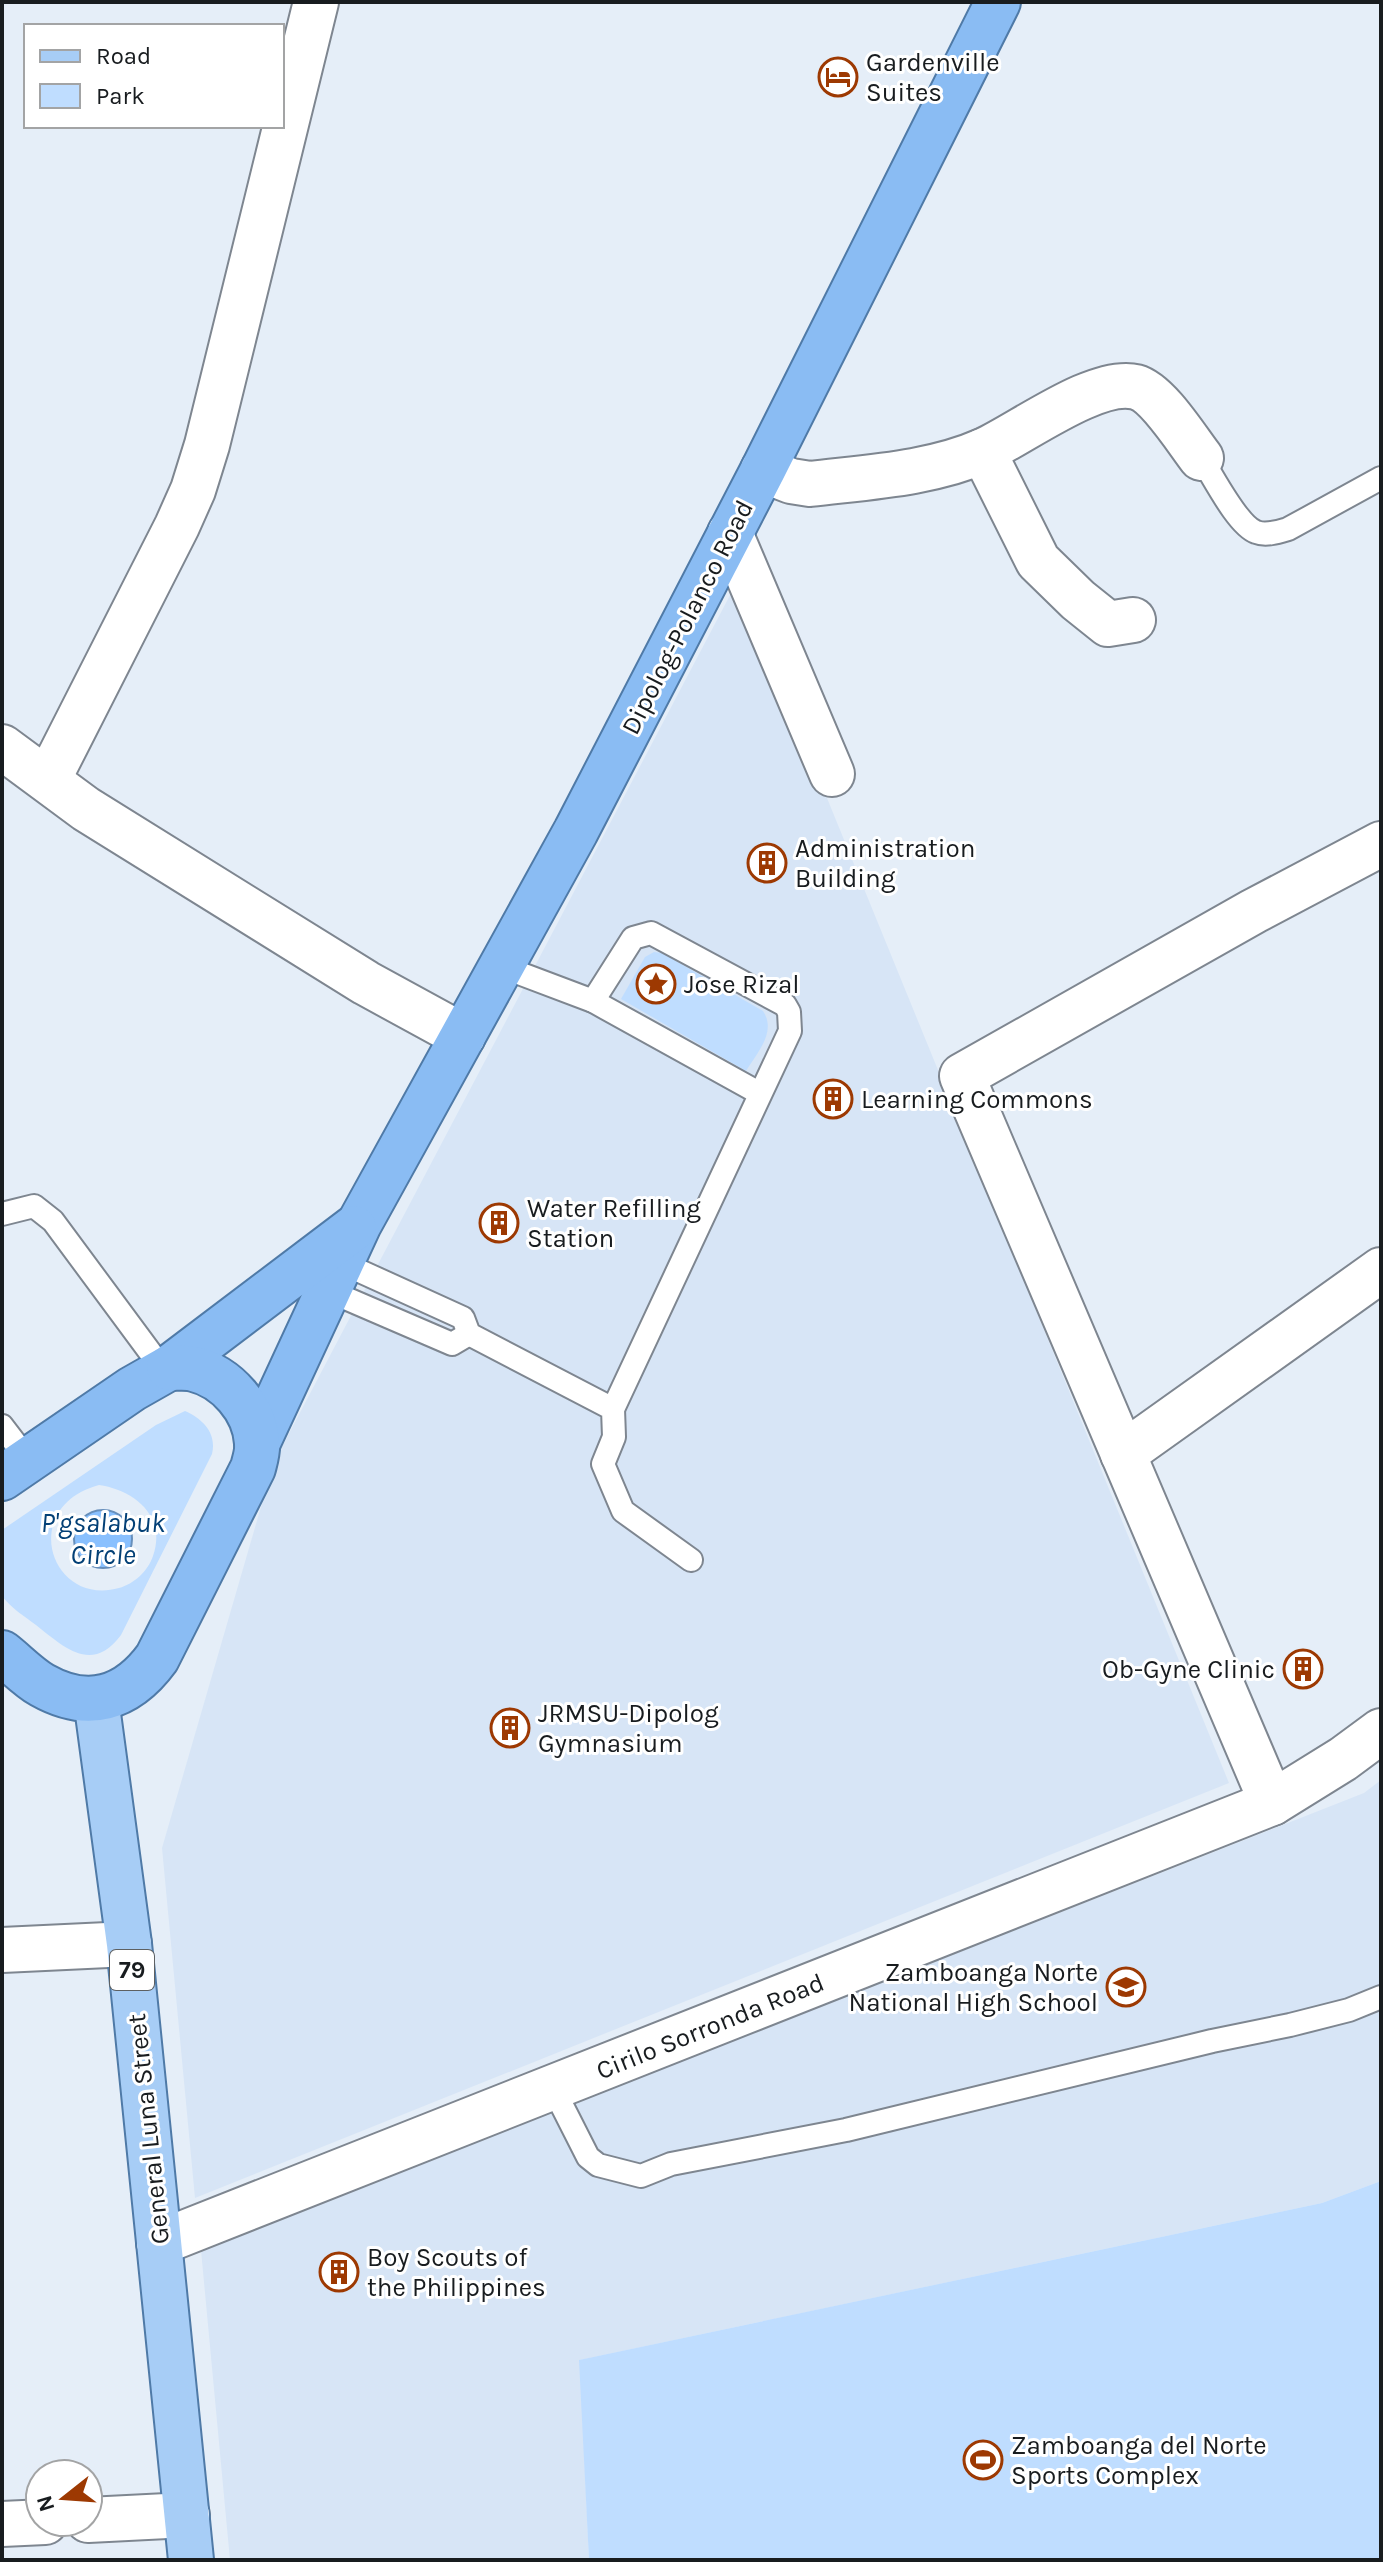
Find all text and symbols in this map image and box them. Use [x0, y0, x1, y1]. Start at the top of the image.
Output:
legend [24, 24, 284, 128]
text: Road [96, 42, 151, 70]
place label: Gardenville Suites [866, 47, 1000, 108]
hotel icon: Gardenville Suites [817, 56, 859, 98]
text: Park [96, 82, 145, 110]
street label: Dipolog-Polanco Road [615, 495, 760, 740]
place label: Administration Building [795, 833, 975, 894]
building icon: Administration Building [746, 842, 788, 884]
place icon: Jose Rizal [635, 963, 677, 1005]
place label: Jose Rizal [684, 969, 800, 1000]
building icon: Learning Commons [812, 1078, 854, 1120]
place label: Learning Commons [861, 1084, 1093, 1115]
place label: Water Refilling Station [527, 1193, 701, 1254]
building icon: Water Refilling Station [478, 1202, 520, 1244]
water label: P'gsalabuk Circle [41, 1506, 166, 1571]
building icon: Ob-Gyne Clinic [1282, 1648, 1324, 1690]
place label: Ob-Gyne Clinic [1102, 1654, 1275, 1685]
place label: JRMSU-Dipolog Gymnasium [538, 1698, 719, 1759]
building icon: JRMSU-Dipolog Gymnasium [489, 1707, 531, 1749]
road number: 79 [110, 1950, 154, 1990]
place label: Zamboanga Norte National High School [849, 1957, 1098, 2018]
school or university icon: Zamboanga Norte National High School [1105, 1966, 1147, 2008]
street label: Cirilo Sorronda Road [592, 1967, 829, 2086]
street label: General Luna Street [121, 2012, 176, 2246]
place label: Boy Scouts of the Philippines [367, 2242, 546, 2303]
building icon: Boy Scouts of the Philippines [318, 2251, 360, 2293]
place label: Zamboanga del Norte Sports Complex [1011, 2430, 1267, 2491]
sports icon: Zamboanga del Norte Sports Complex [962, 2439, 1004, 2481]
north arrow [24, 2458, 104, 2538]
text: N [31, 2492, 61, 2515]

